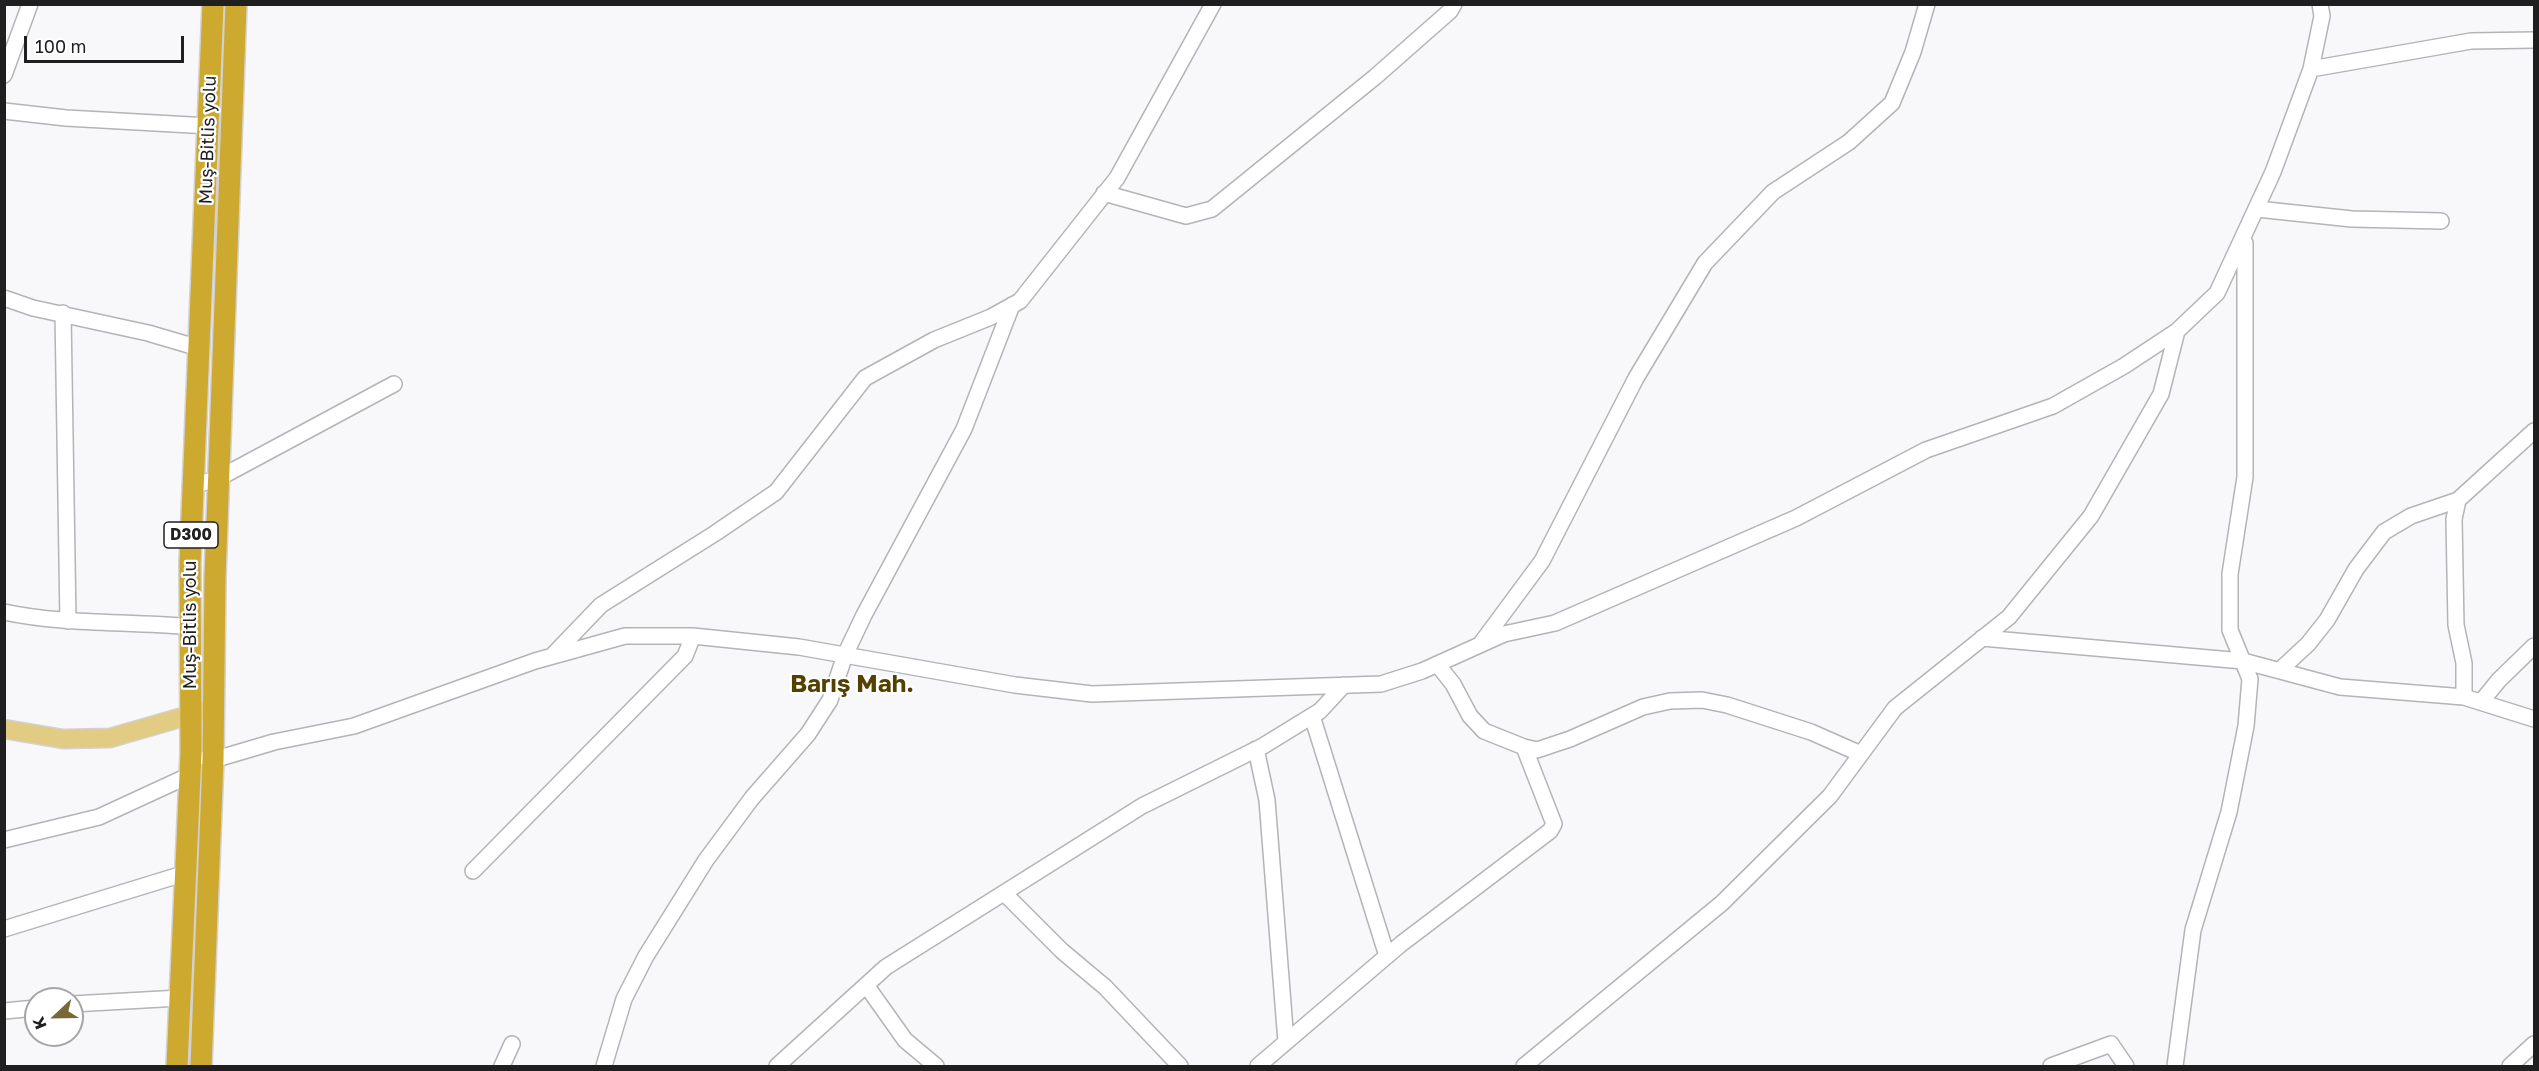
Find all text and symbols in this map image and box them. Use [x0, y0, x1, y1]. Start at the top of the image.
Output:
scale bar [27, 24, 188, 62]
text: 100 m [35, 35, 86, 57]
street label: Muş-Bitlis yolu [195, 75, 221, 205]
road number: D300 [164, 522, 218, 548]
street label: Muş-Bitlis yolu [179, 561, 201, 689]
district label: Barış Mah. [790, 670, 914, 698]
north arrow [24, 987, 84, 1047]
text: K [28, 1014, 51, 1032]

